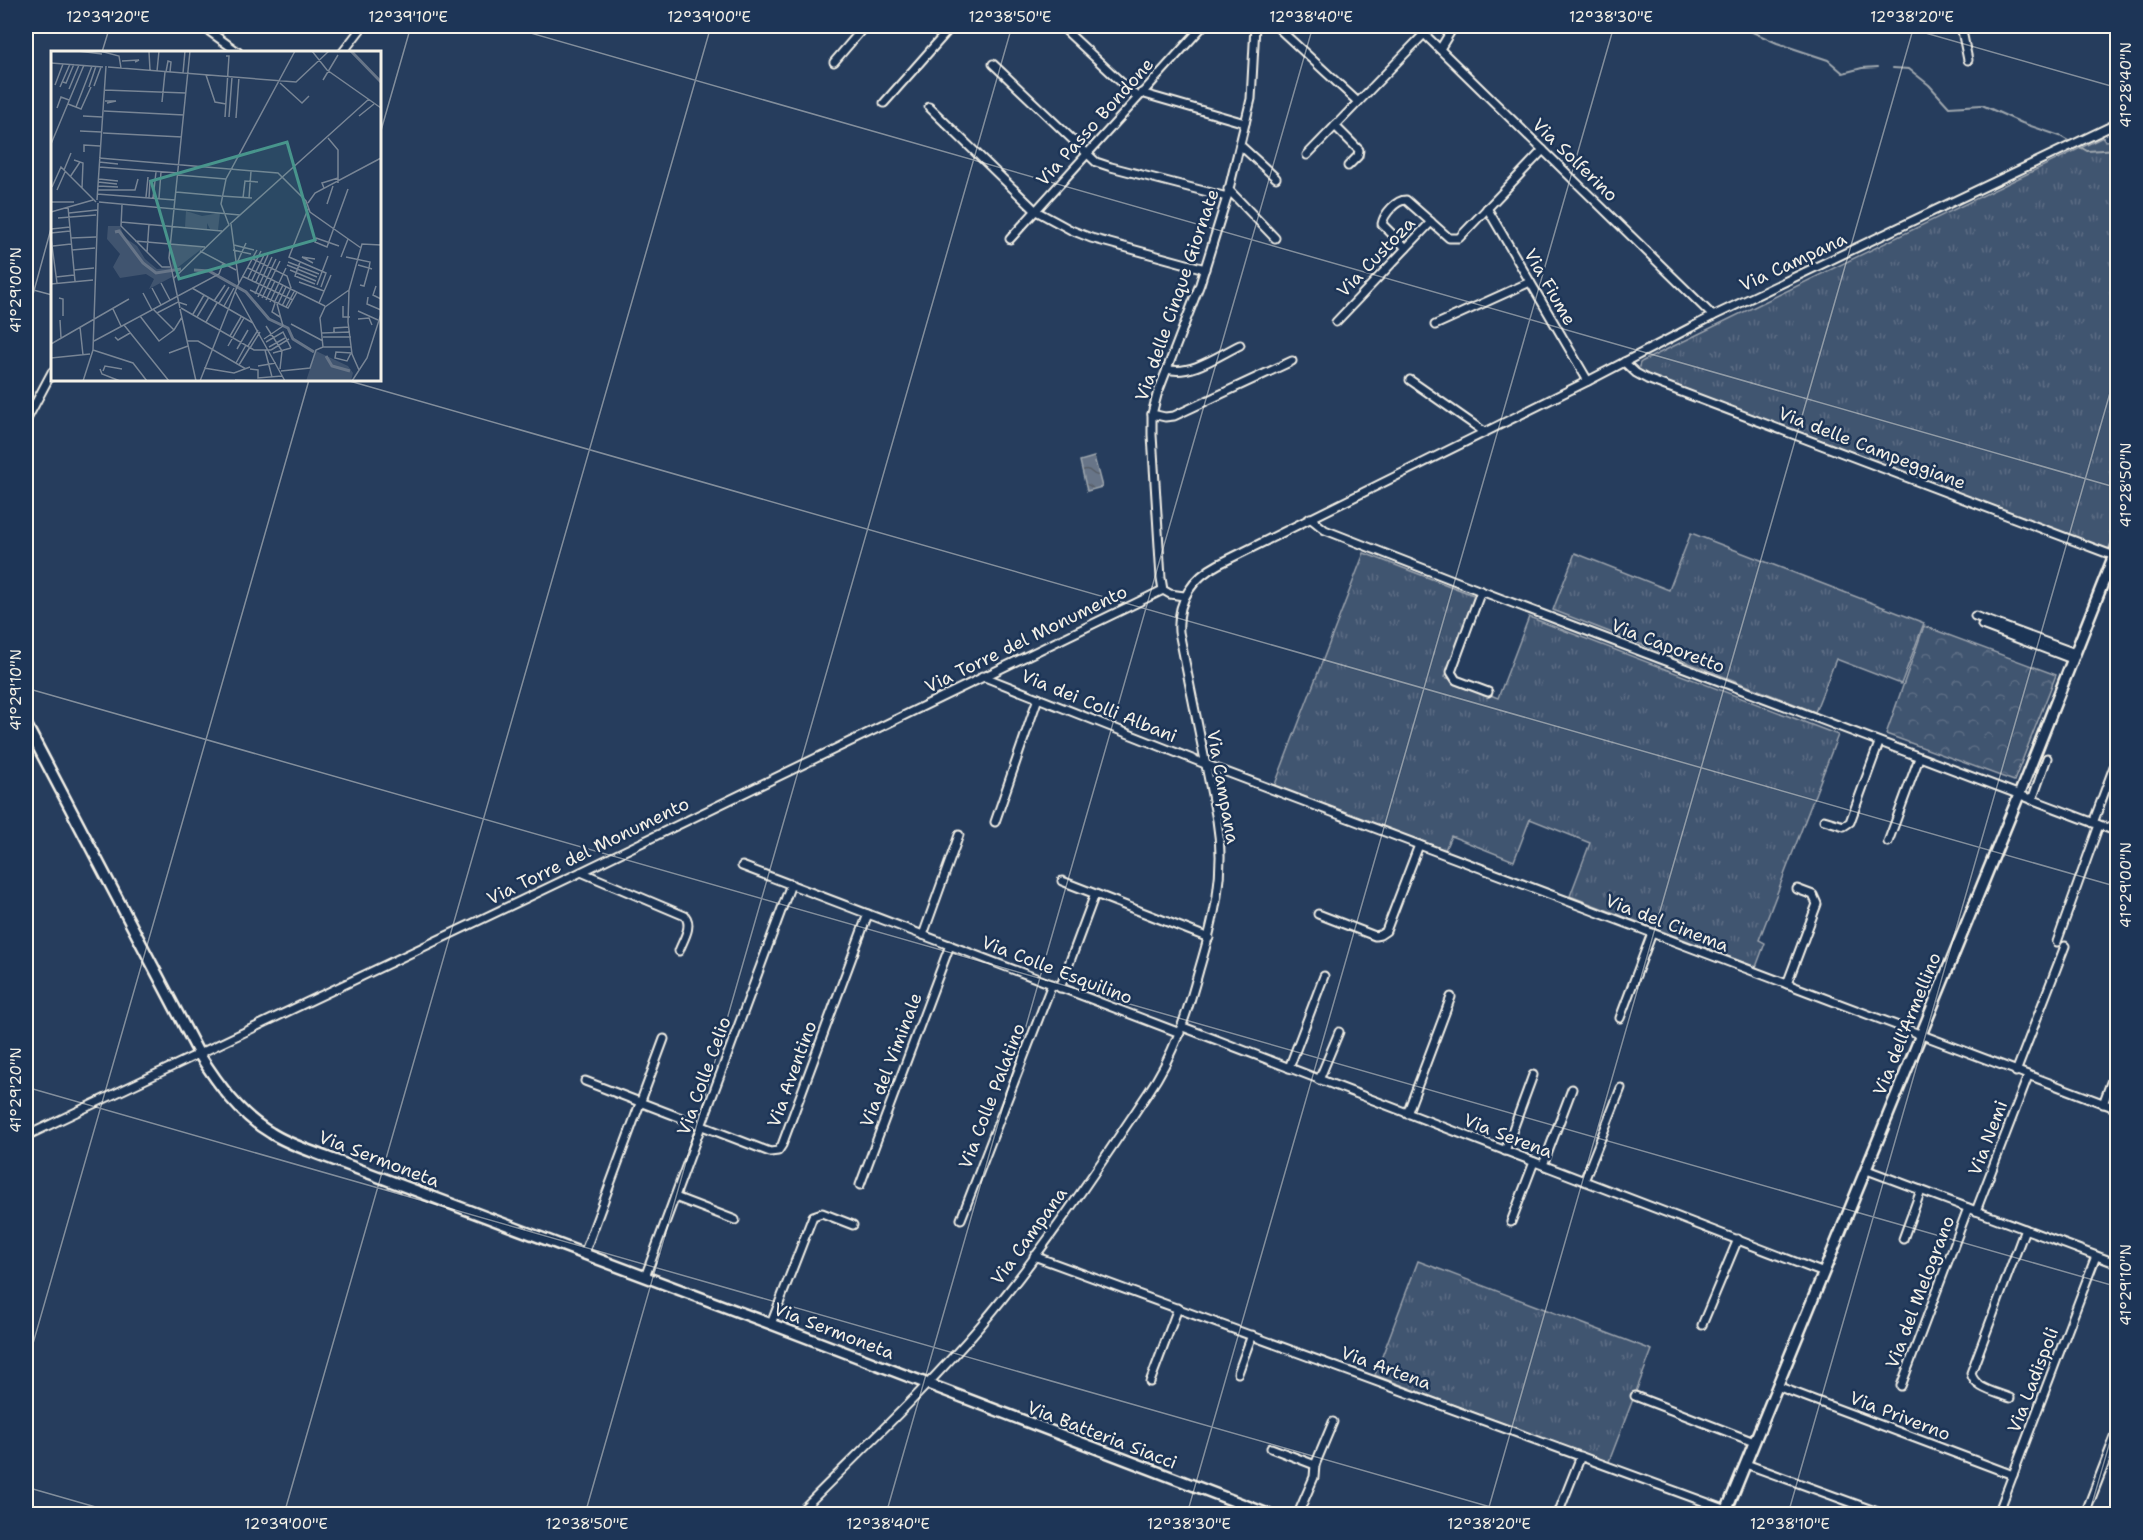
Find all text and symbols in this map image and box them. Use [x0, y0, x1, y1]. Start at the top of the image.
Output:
text: 12°39'20"E [66, 7, 150, 27]
text: 12°39'10"E [368, 7, 448, 27]
text: 12°39'00"E [667, 7, 751, 27]
text: 12°38'50"E [968, 7, 1052, 27]
text: 12°38'40"E [1269, 7, 1353, 27]
text: 12°38'30"E [1569, 7, 1653, 27]
text: 12°38'20"E [1870, 7, 1954, 27]
text: 41°28'40"N [2116, 42, 2136, 128]
inset map [51, 51, 381, 381]
street label: Via Passo Bondone [1031, 53, 1159, 191]
street label: Via Solferino [1527, 113, 1623, 207]
street label: Via delle Cinque Giornate [1129, 186, 1225, 404]
street label: Via Custoza [1332, 212, 1420, 302]
street label: Via Campana [1736, 227, 1850, 297]
street label: Via Fiume [1518, 244, 1582, 330]
text: 41°29'00"N [6, 247, 26, 333]
street label: Via delle Campeggiane [1775, 401, 1969, 495]
text: 41°28'50"N [2116, 442, 2136, 528]
street label: Via Torre del Monumento [921, 579, 1131, 699]
street label: Via Caporetto [1608, 613, 1728, 679]
text: 41°29'10"N [6, 649, 26, 731]
street label: Via dei Colli Albani [1017, 664, 1181, 748]
street label: Via Campana [1201, 728, 1245, 846]
street label: Via Torre del Monumento [483, 791, 693, 911]
text: 41°29'00"N [2116, 842, 2136, 928]
street label: Via del Cinema [1602, 888, 1732, 958]
street label: Via Colle Esquilino [978, 930, 1136, 1010]
street label: Via dell'Armellino [1867, 949, 1947, 1099]
street label: Via del Viminale [854, 989, 928, 1131]
street label: Via Colle Celio [671, 1013, 737, 1139]
street label: Via Aventino [762, 1018, 822, 1130]
street label: Via Colle Palatino [953, 1020, 1031, 1172]
text: 41°29'20"N [6, 1047, 26, 1133]
street label: Via Nemi [1963, 1097, 2013, 1179]
street label: Via Serena [1460, 1108, 1556, 1164]
street label: Via Sermoneta [315, 1125, 443, 1193]
street label: Via Campana [985, 1182, 1073, 1290]
street label: Via del Melograno [1880, 1212, 1960, 1372]
text: 41°29'10"N [2116, 1244, 2136, 1326]
street label: Via Sermoneta [770, 1297, 898, 1365]
street label: Via Ladispoli [2002, 1324, 2064, 1436]
street label: Via Artena [1337, 1341, 1435, 1395]
street label: Via Priverno [1846, 1386, 1954, 1446]
street label: Via Batteria Siacci [1024, 1395, 1180, 1475]
text: 12°39'00"E [244, 1514, 328, 1534]
text: 12°38'50"E [545, 1514, 629, 1534]
text: 12°38'40"E [846, 1514, 930, 1534]
text: 12°38'30"E [1147, 1514, 1231, 1534]
text: 12°38'20"E [1447, 1514, 1531, 1534]
text: 12°38'10"E [1750, 1514, 1830, 1534]

